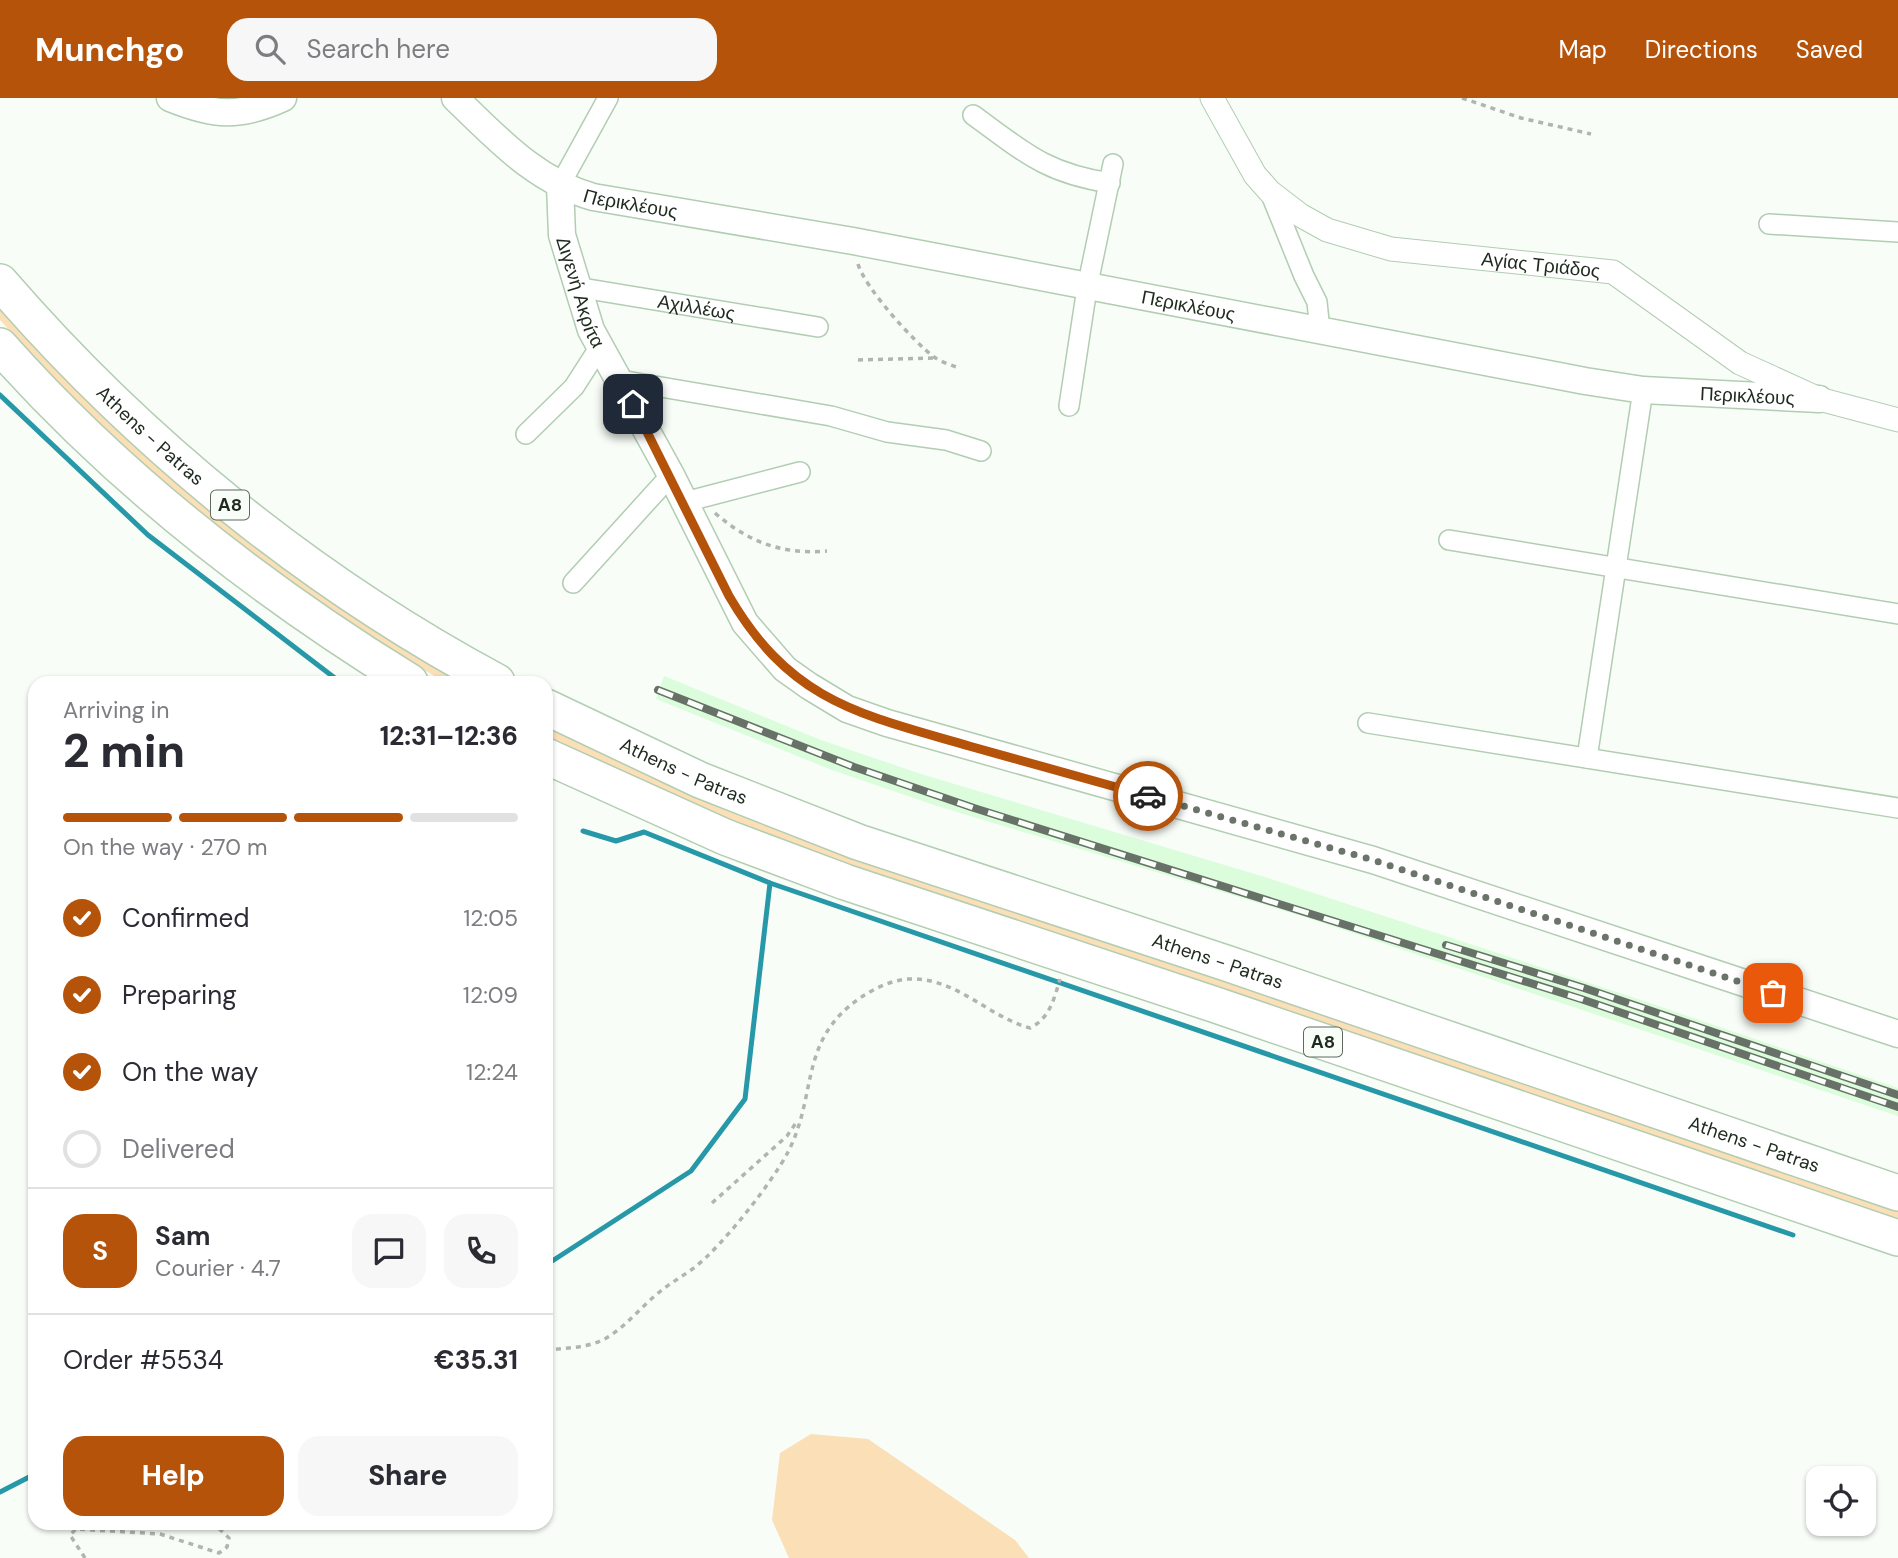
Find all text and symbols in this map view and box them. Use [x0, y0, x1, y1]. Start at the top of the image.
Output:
search box [227, 18, 717, 81]
text: Munchgo [35, 28, 185, 71]
icon: search [251, 30, 289, 68]
text: Search here [307, 32, 450, 66]
text: Map [1559, 34, 1607, 65]
text: Directions [1645, 34, 1758, 65]
text: Saved [1796, 34, 1863, 65]
street label: Περικλέους [580, 183, 679, 224]
street label: Διγενή Ακρίτα [550, 234, 610, 352]
street label: Αγίας Τριάδος [1480, 246, 1601, 284]
street label: Περικλέους [1139, 284, 1237, 327]
street label: Αχιλλέως [656, 289, 737, 326]
pin [603, 374, 663, 434]
street label: Athens - Patras [91, 380, 209, 491]
street label: Περικλέους [1699, 381, 1795, 411]
icon: home [614, 385, 652, 423]
road number: Α8 [211, 491, 249, 520]
text: Arriving in [63, 695, 169, 725]
text: 12:31–12:36 [380, 719, 518, 753]
text: 2 min [63, 721, 185, 781]
street label: Athens - Patras [616, 732, 751, 810]
courier [1113, 761, 1183, 831]
icon: car [1129, 777, 1167, 815]
text: On the way · 270 m [63, 832, 268, 862]
icon: check [63, 899, 101, 937]
text: Confirmed [122, 901, 249, 935]
text: 12:05 [463, 903, 518, 933]
street label: Athens - Patras [1149, 928, 1287, 995]
pin [1743, 963, 1803, 1023]
icon: bag [1754, 974, 1792, 1012]
icon: check [63, 976, 101, 1014]
text: Preparing [122, 978, 237, 1012]
text: 12:09 [463, 980, 518, 1010]
road number: Α8 [1304, 1028, 1342, 1057]
icon: check [63, 1053, 101, 1091]
text: On the way [122, 1055, 258, 1089]
text: 12:24 [466, 1057, 518, 1087]
street label: Athens - Patras [1685, 1110, 1823, 1178]
text: Delivered [122, 1132, 235, 1166]
button: chat [352, 1214, 426, 1288]
button: phone [444, 1214, 518, 1288]
text: Sam [155, 1219, 210, 1253]
text: S [92, 1234, 108, 1268]
text: Courier · 4.7 [155, 1253, 281, 1283]
text: Order #5534 [63, 1343, 224, 1377]
text: €35.31 [434, 1343, 518, 1377]
button: Help [63, 1436, 284, 1516]
button: Share [298, 1436, 518, 1516]
map controls [1806, 1466, 1876, 1536]
button: locate [1806, 1466, 1876, 1536]

